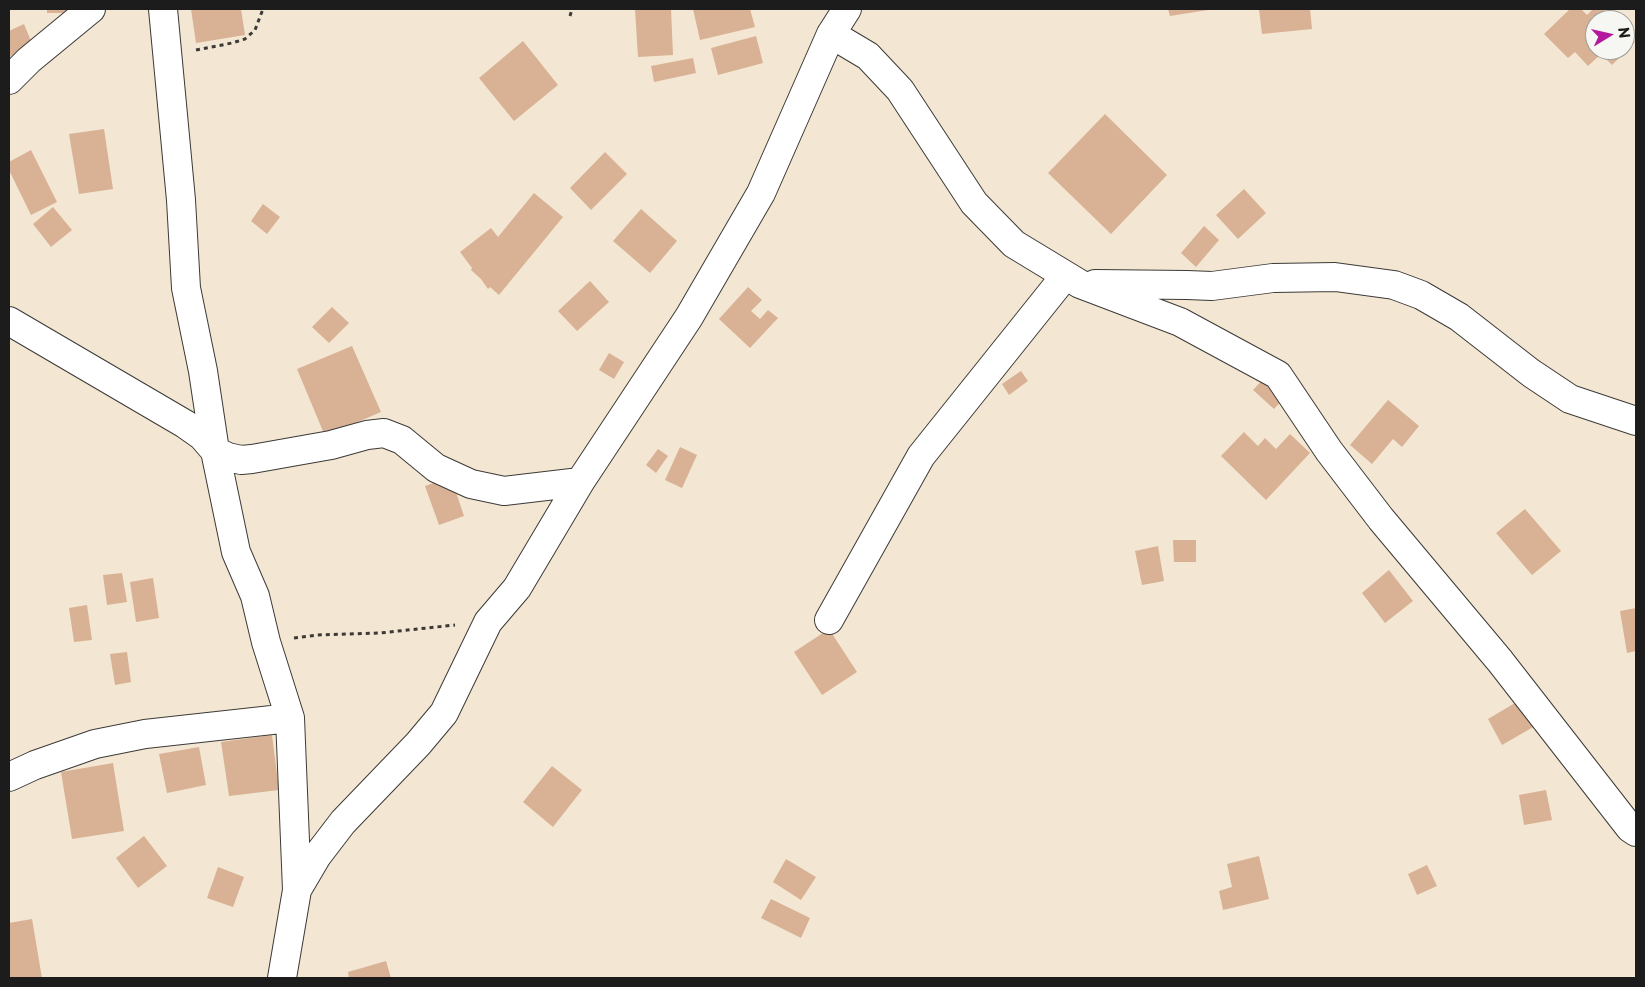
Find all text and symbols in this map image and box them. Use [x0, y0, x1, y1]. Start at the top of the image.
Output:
north arrow [1585, 10, 1635, 60]
text: N [1613, 26, 1636, 40]

